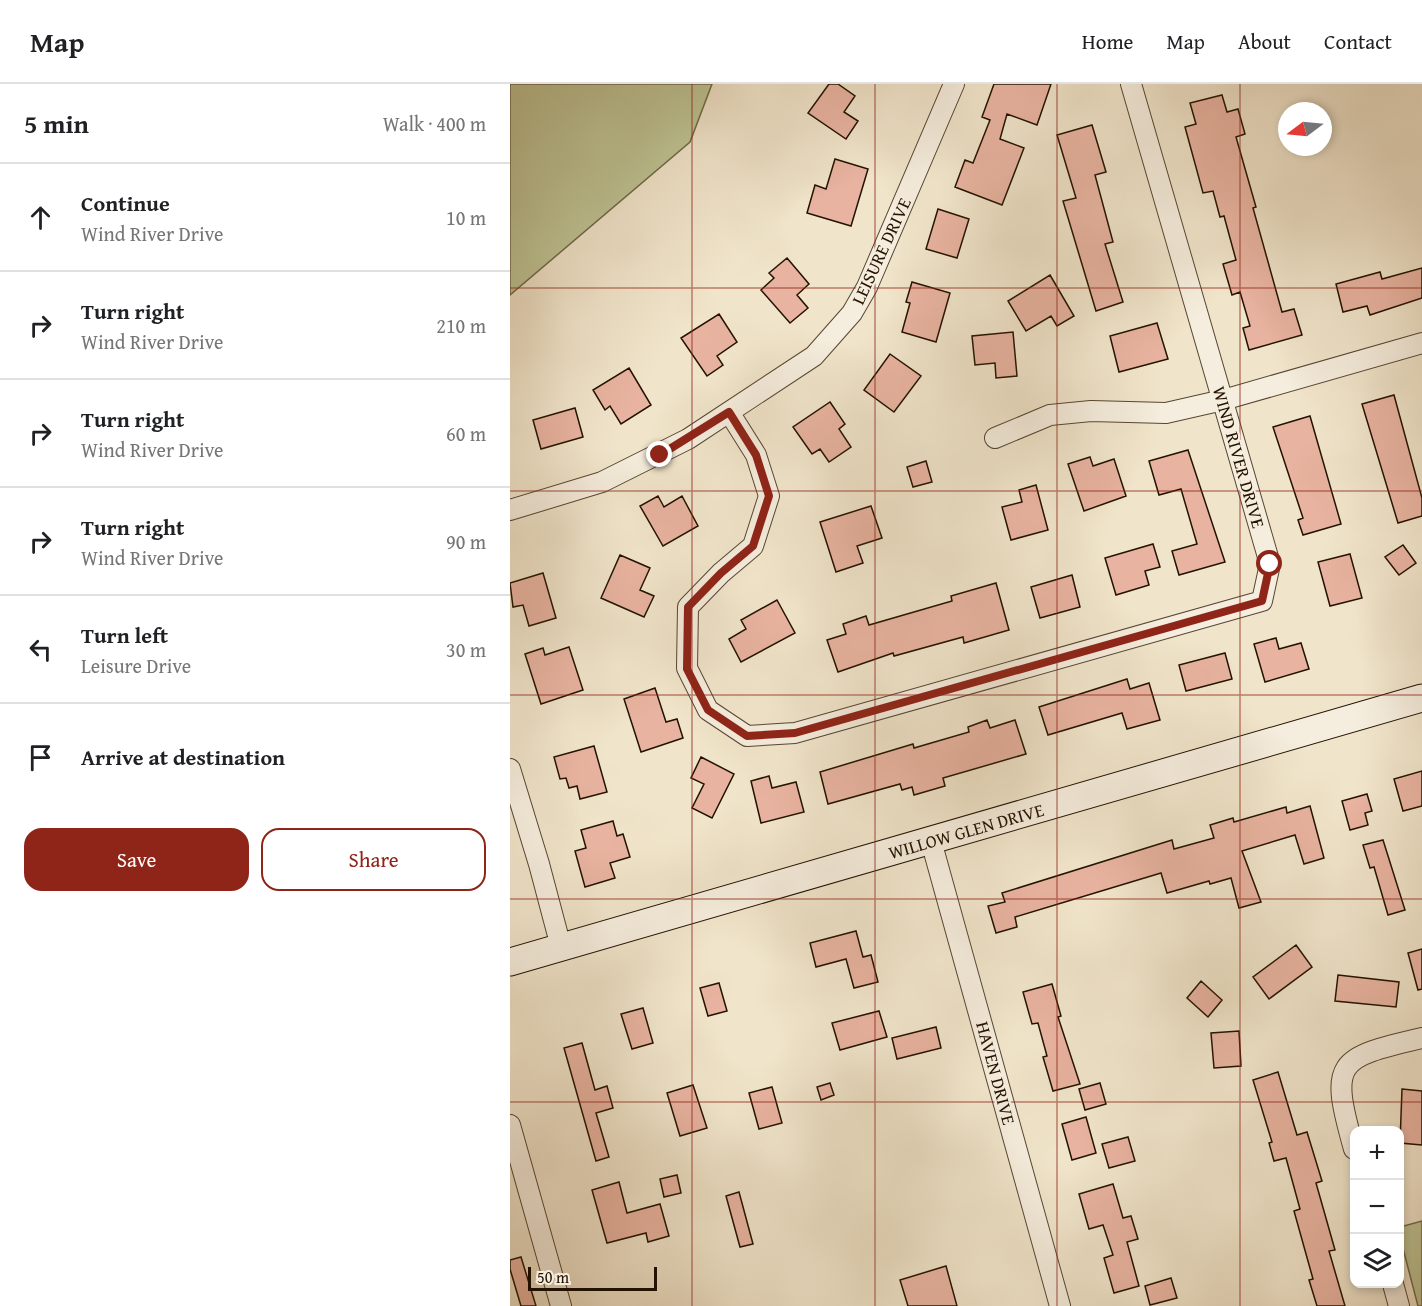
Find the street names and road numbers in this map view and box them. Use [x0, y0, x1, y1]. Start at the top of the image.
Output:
street label: LEISURE DRIVE [844, 193, 918, 309]
street label: WIND RIVER DRIVE [1206, 383, 1272, 531]
street label: WILLOW GLEN DRIVE [885, 796, 1047, 866]
street label: HAVEN DRIVE [969, 1018, 1023, 1128]

